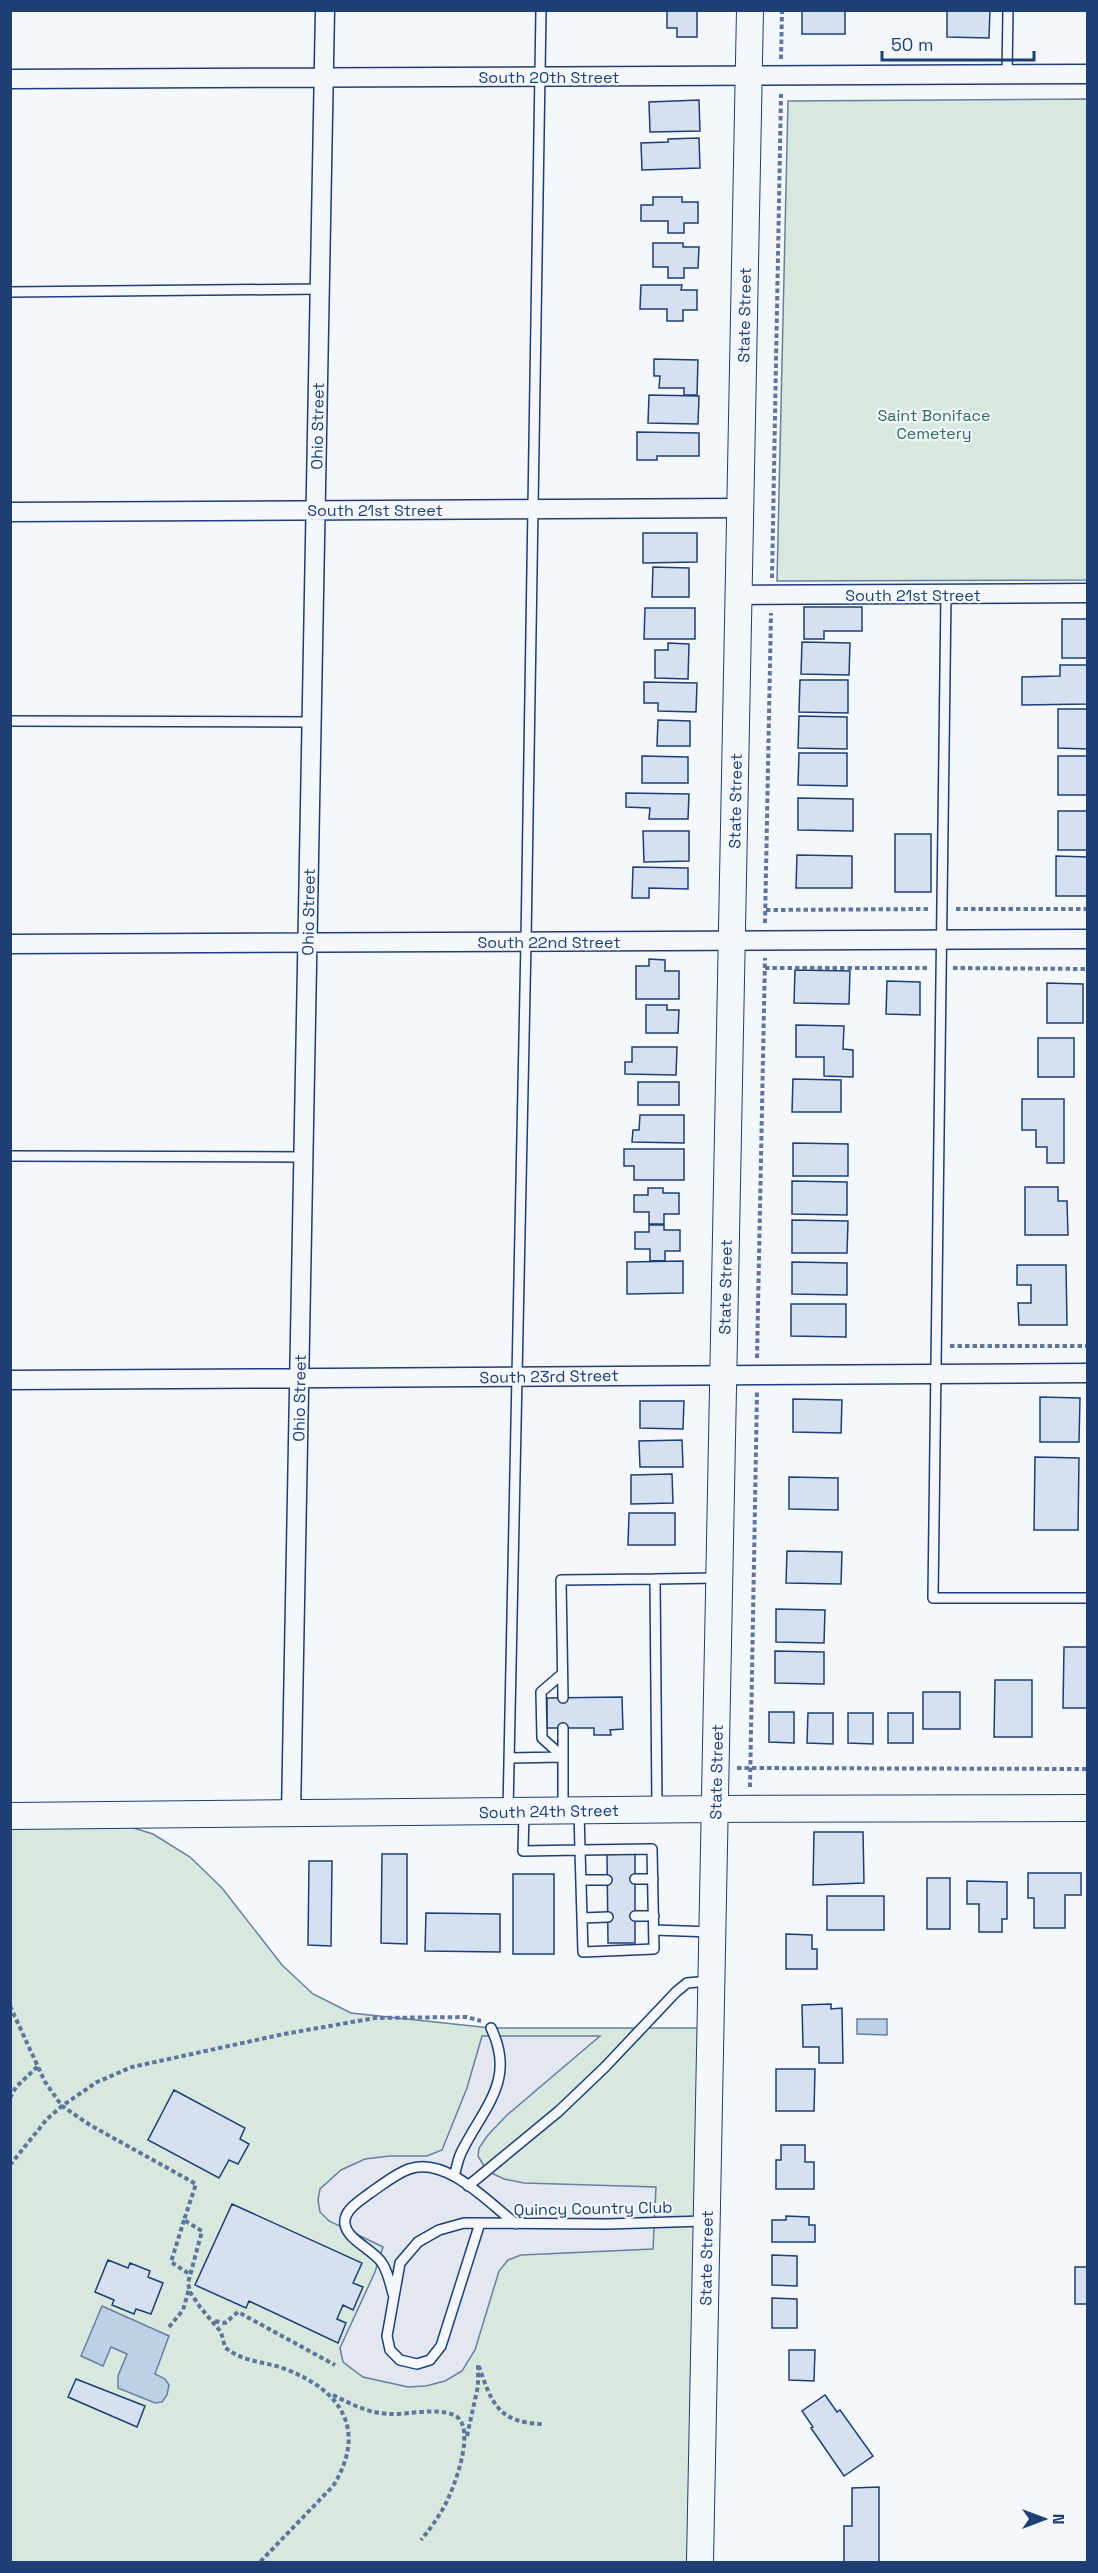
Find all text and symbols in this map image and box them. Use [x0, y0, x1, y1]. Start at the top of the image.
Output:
scale bar [882, 24, 1034, 62]
text: 50 m [891, 33, 933, 56]
street label: South 20th Street [479, 67, 619, 88]
street label: State Street [733, 267, 756, 363]
street label: Ohio Street [306, 382, 329, 470]
park label: Saint Boniface Cemetery [877, 405, 991, 444]
street label: South 21st Street [307, 500, 443, 521]
street label: South 21st Street [845, 585, 981, 606]
street label: State Street [724, 753, 747, 849]
street label: Ohio Street [297, 868, 320, 956]
street label: South 22nd Street [477, 932, 621, 953]
street label: State Street [714, 1239, 737, 1335]
street label: Ohio Street [288, 1354, 311, 1442]
street label: South 23rd Street [479, 1365, 619, 1388]
street label: State Street [705, 1724, 728, 1820]
street label: South 24th Street [479, 1800, 619, 1823]
street label: Quincy Country Club [513, 2197, 673, 2220]
street label: State Street [695, 2210, 718, 2306]
north arrow [1014, 2489, 1074, 2549]
text: N [1048, 2514, 1069, 2524]

